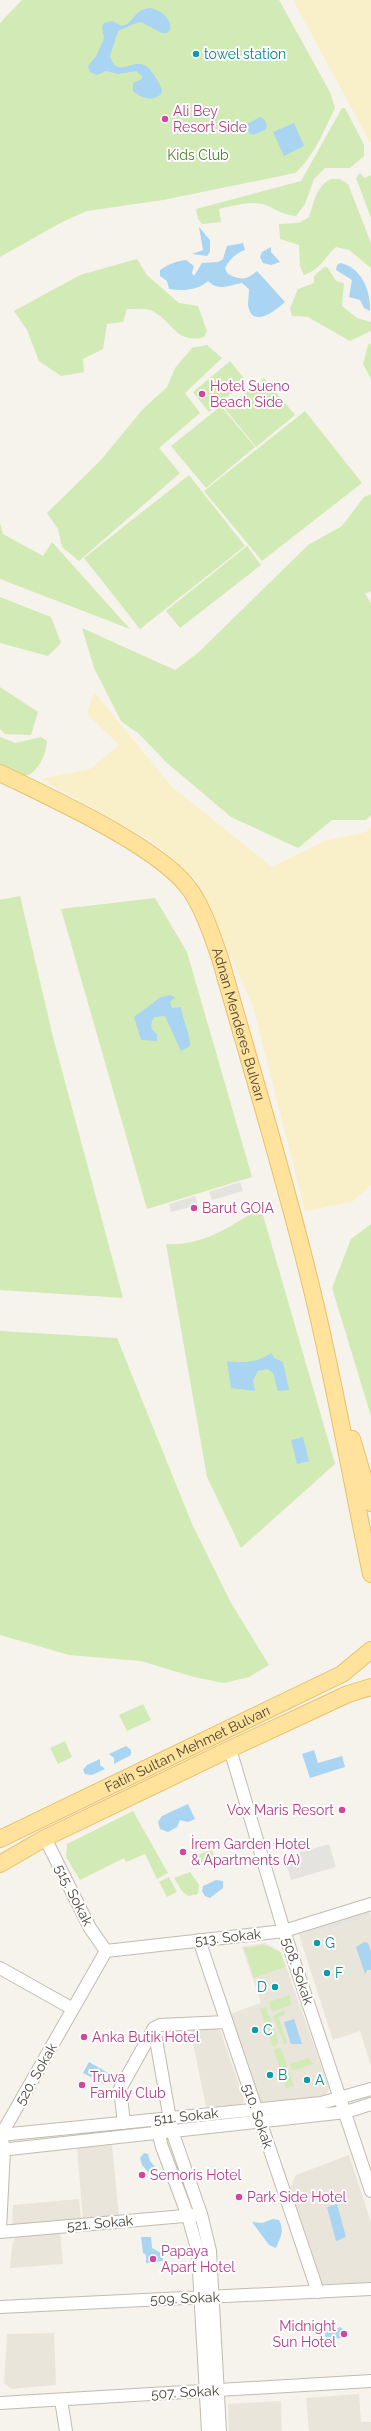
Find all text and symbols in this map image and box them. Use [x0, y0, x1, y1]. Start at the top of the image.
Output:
place label: towel station [204, 46, 286, 62]
marker: towel station [191, 49, 201, 59]
place label: Ali Bey Resort Side [173, 103, 247, 135]
marker: Ali Bey Resort Side [160, 114, 170, 124]
park label: Kids Club [167, 147, 229, 163]
place label: Hotel Sueno Beach Side [210, 378, 290, 410]
marker: Hotel Sueno Beach Side [197, 389, 207, 399]
street label: Adnan Menderes Bulvarı [209, 945, 269, 1102]
place label: Barut GOIA [202, 1200, 274, 1216]
marker: Barut GOIA [189, 1203, 199, 1213]
street label: Fatih Sultan Mehmet Bulvarı [102, 1702, 272, 1795]
place label: Vox Maris Resort [227, 1802, 334, 1818]
marker: Vox Maris Resort [337, 1805, 347, 1815]
place label: İrem Garden Hotel & Apartments (A) [191, 1834, 310, 1868]
marker: İrem Garden Hotel & Apartments (A) [178, 1847, 188, 1857]
street label: 515. Sokak [52, 1862, 97, 1929]
street label: 513. Sokak [194, 1926, 263, 1948]
street label: 508. Sokak [279, 1935, 317, 2007]
place label: G [325, 1935, 335, 1951]
marker: G [312, 1938, 322, 1948]
place label: F [335, 1965, 343, 1981]
marker: F [322, 1968, 332, 1978]
place label: D [257, 1979, 267, 1995]
marker: D [270, 1982, 280, 1992]
place label: C [263, 2022, 273, 2038]
marker: C [250, 2025, 260, 2035]
place label: Anka Butik Hotel [92, 2029, 200, 2045]
marker: Anka Butik Hotel [79, 2032, 89, 2042]
street label: 520. Sokak [12, 2040, 60, 2108]
place label: B [278, 2067, 287, 2083]
place label: Truva Family Club [90, 2069, 166, 2101]
marker: B [265, 2070, 275, 2080]
place label: A [315, 2072, 325, 2088]
marker: A [302, 2075, 312, 2085]
marker: Truva Family Club [77, 2080, 87, 2090]
street label: 510. Sokak [239, 2081, 277, 2151]
street label: 511. Sokak [153, 2105, 220, 2127]
place label: Semoris Hotel [150, 2167, 241, 2183]
marker: Semoris Hotel [137, 2170, 147, 2180]
place label: Park Side Hotel [247, 2189, 346, 2205]
marker: Park Side Hotel [234, 2192, 244, 2202]
street label: 521. Sokak [66, 2212, 134, 2234]
place label: Papaya Apart Hotel [161, 2243, 235, 2275]
marker: Papaya Apart Hotel [148, 2254, 158, 2264]
street label: 509. Sokak [150, 2289, 221, 2307]
place label: Midnight Sun Hotel [272, 2318, 336, 2350]
marker: Midnight Sun Hotel [339, 2329, 349, 2339]
street label: 507. Sokak [151, 2382, 220, 2402]

